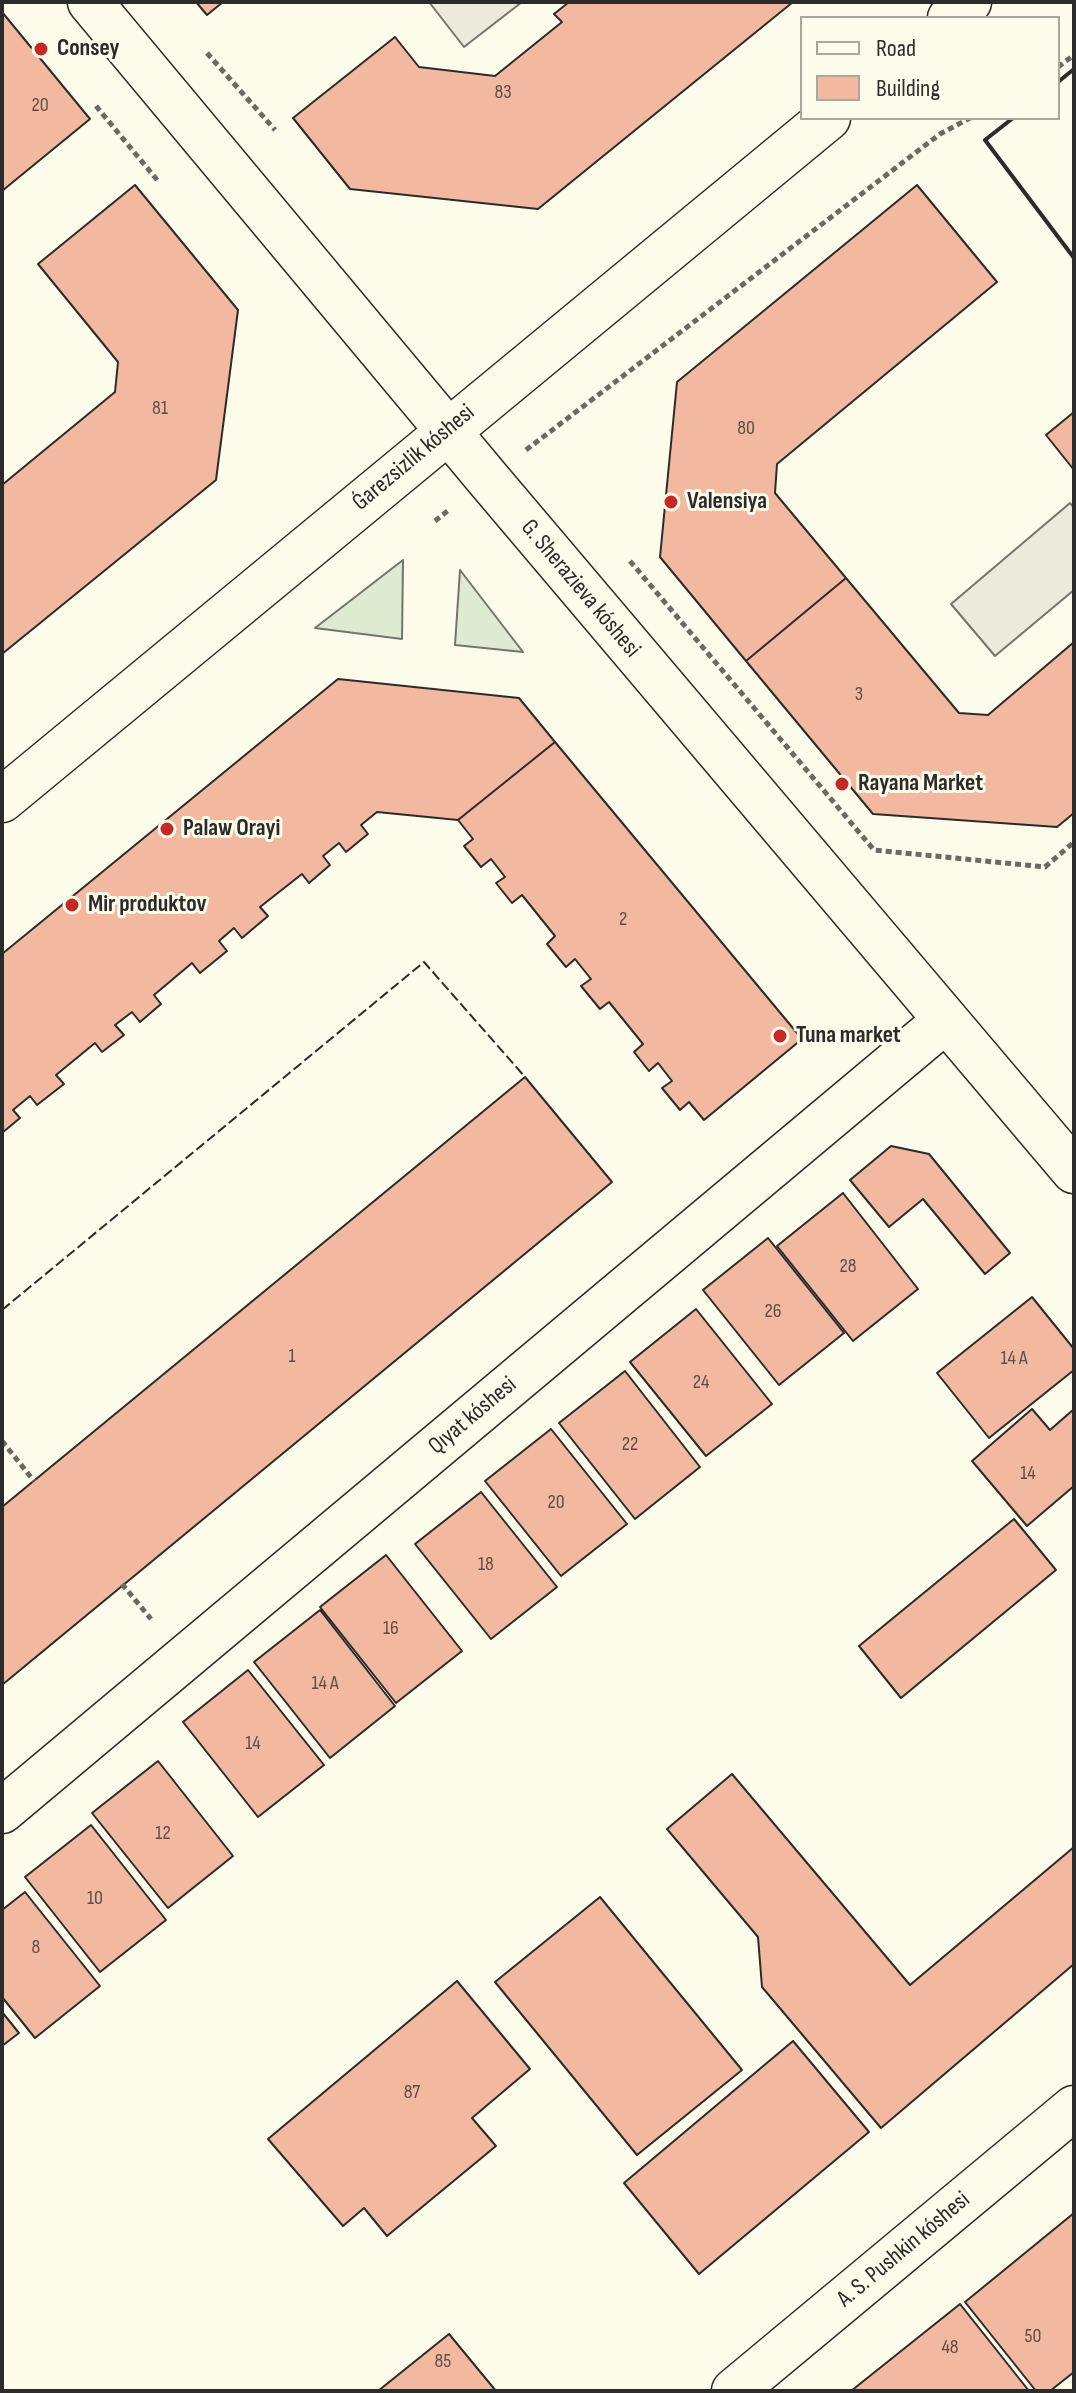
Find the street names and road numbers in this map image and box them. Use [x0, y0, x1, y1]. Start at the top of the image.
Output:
street label: Ǵarezsizlik kóshesi [347, 399, 481, 517]
street label: G. Sherazieva kóshesi [514, 514, 646, 664]
street label: Qıyat kóshesi [423, 1371, 523, 1461]
street label: A. S. Pushkin kóshesi [832, 2186, 976, 2314]

